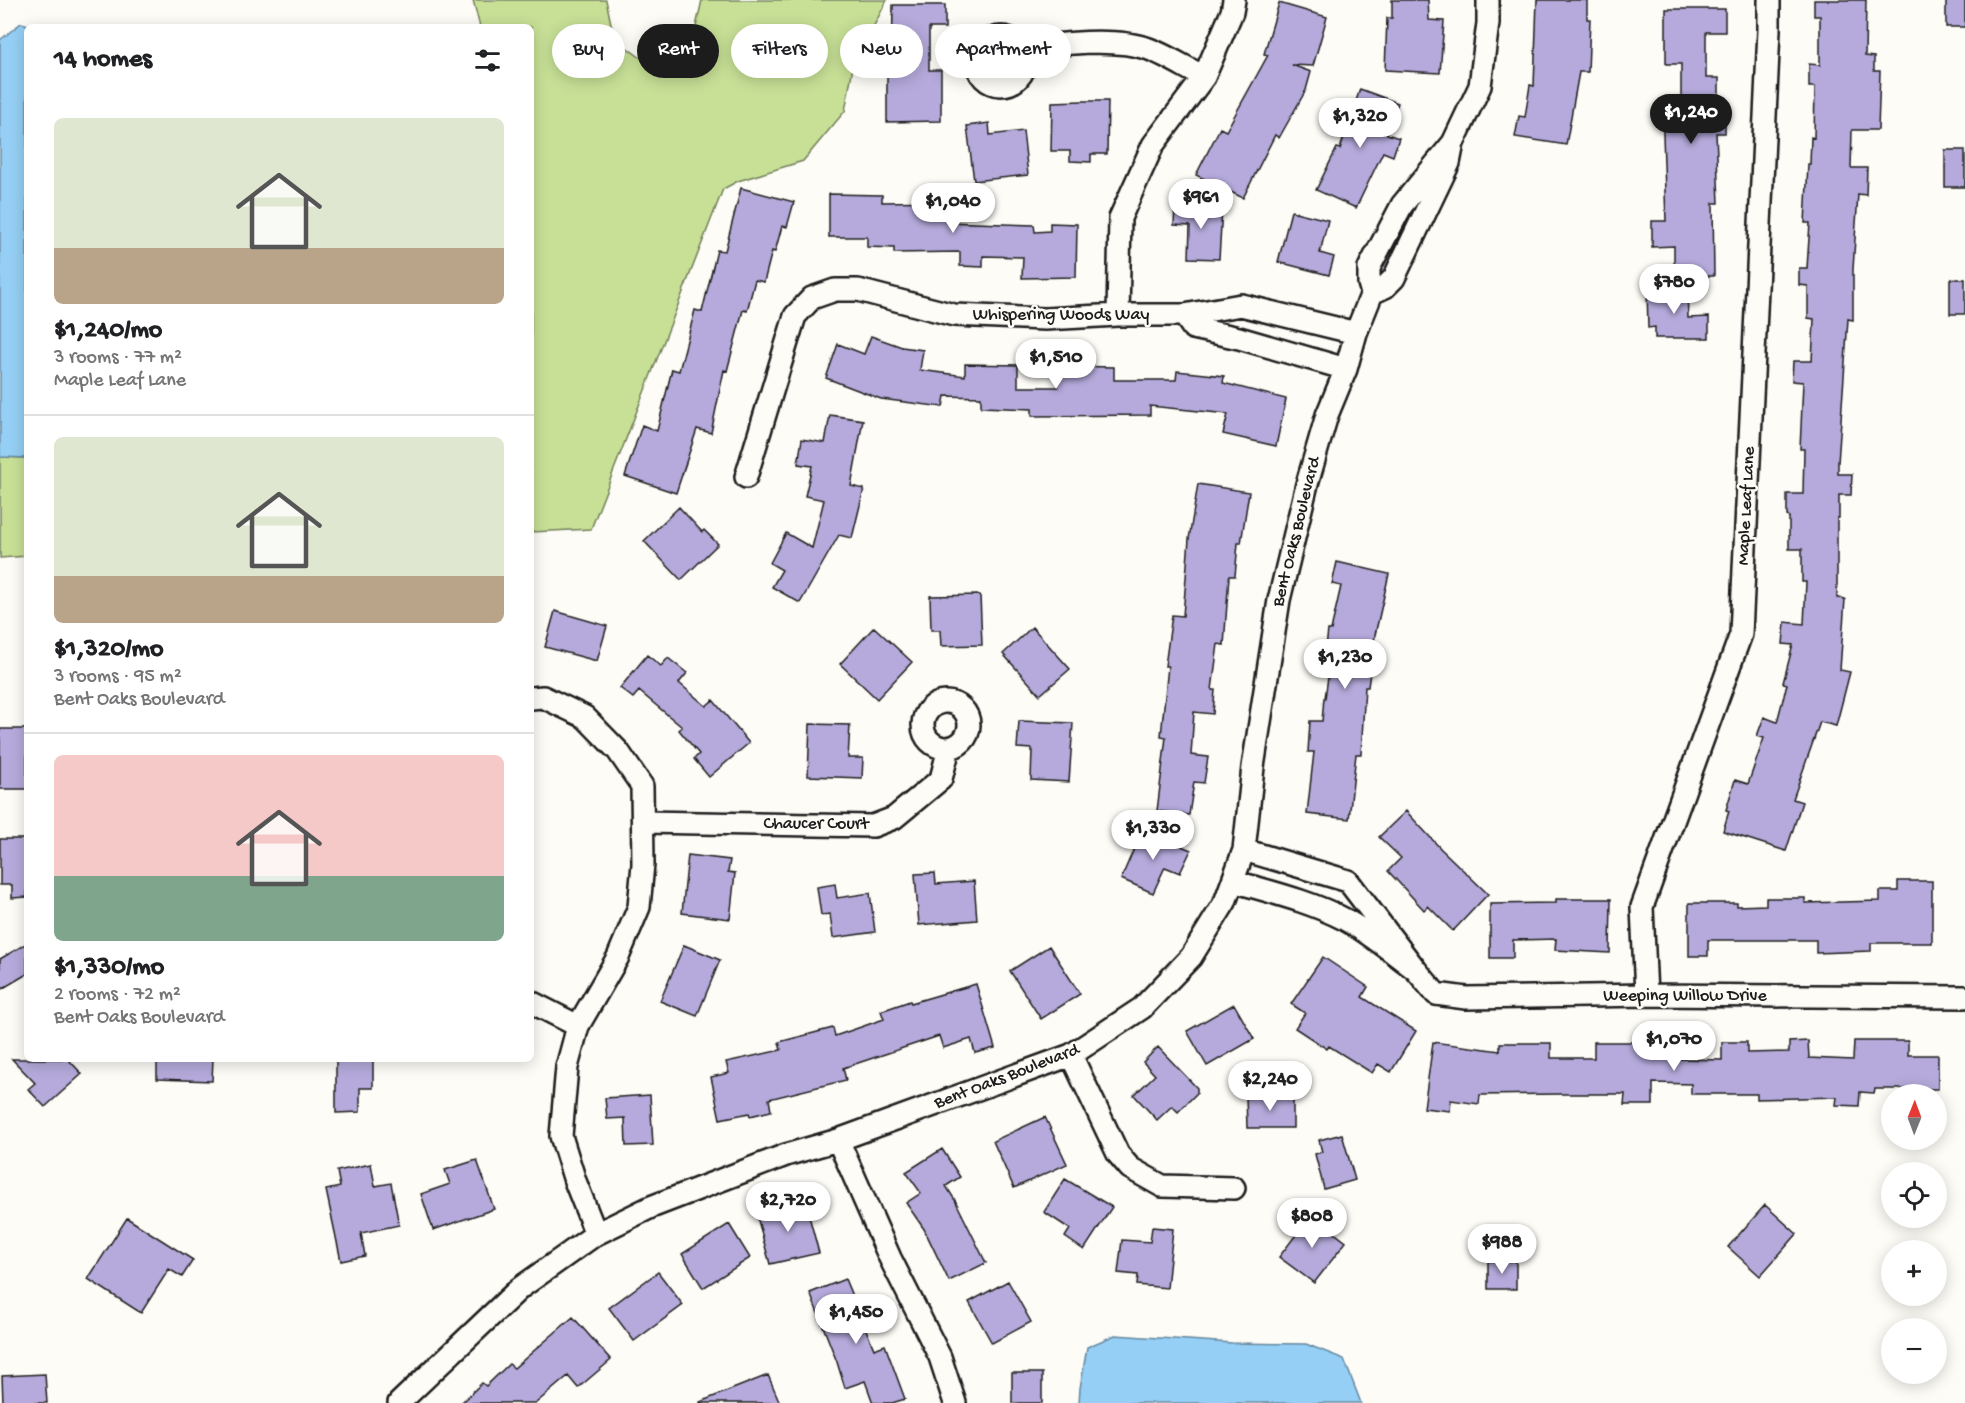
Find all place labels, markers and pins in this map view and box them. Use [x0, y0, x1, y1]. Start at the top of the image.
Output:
pin: $1,240 [1642, 94, 1740, 145]
pin: $1,320 [1311, 98, 1409, 149]
pin: $961 [1165, 179, 1237, 230]
pin: $1,040 [904, 183, 1002, 234]
pin: $780 [1638, 264, 1710, 315]
pin: $1,510 [1007, 339, 1105, 390]
pin: $1,230 [1296, 639, 1394, 690]
pin: $1,330 [1104, 810, 1202, 861]
pin: $1,070 [1625, 1021, 1723, 1072]
pin: $2,240 [1221, 1061, 1319, 1112]
pin: $2,720 [739, 1182, 837, 1233]
pin: $808 [1276, 1198, 1348, 1249]
pin: $988 [1466, 1224, 1538, 1275]
pin: $1,450 [807, 1294, 905, 1345]

